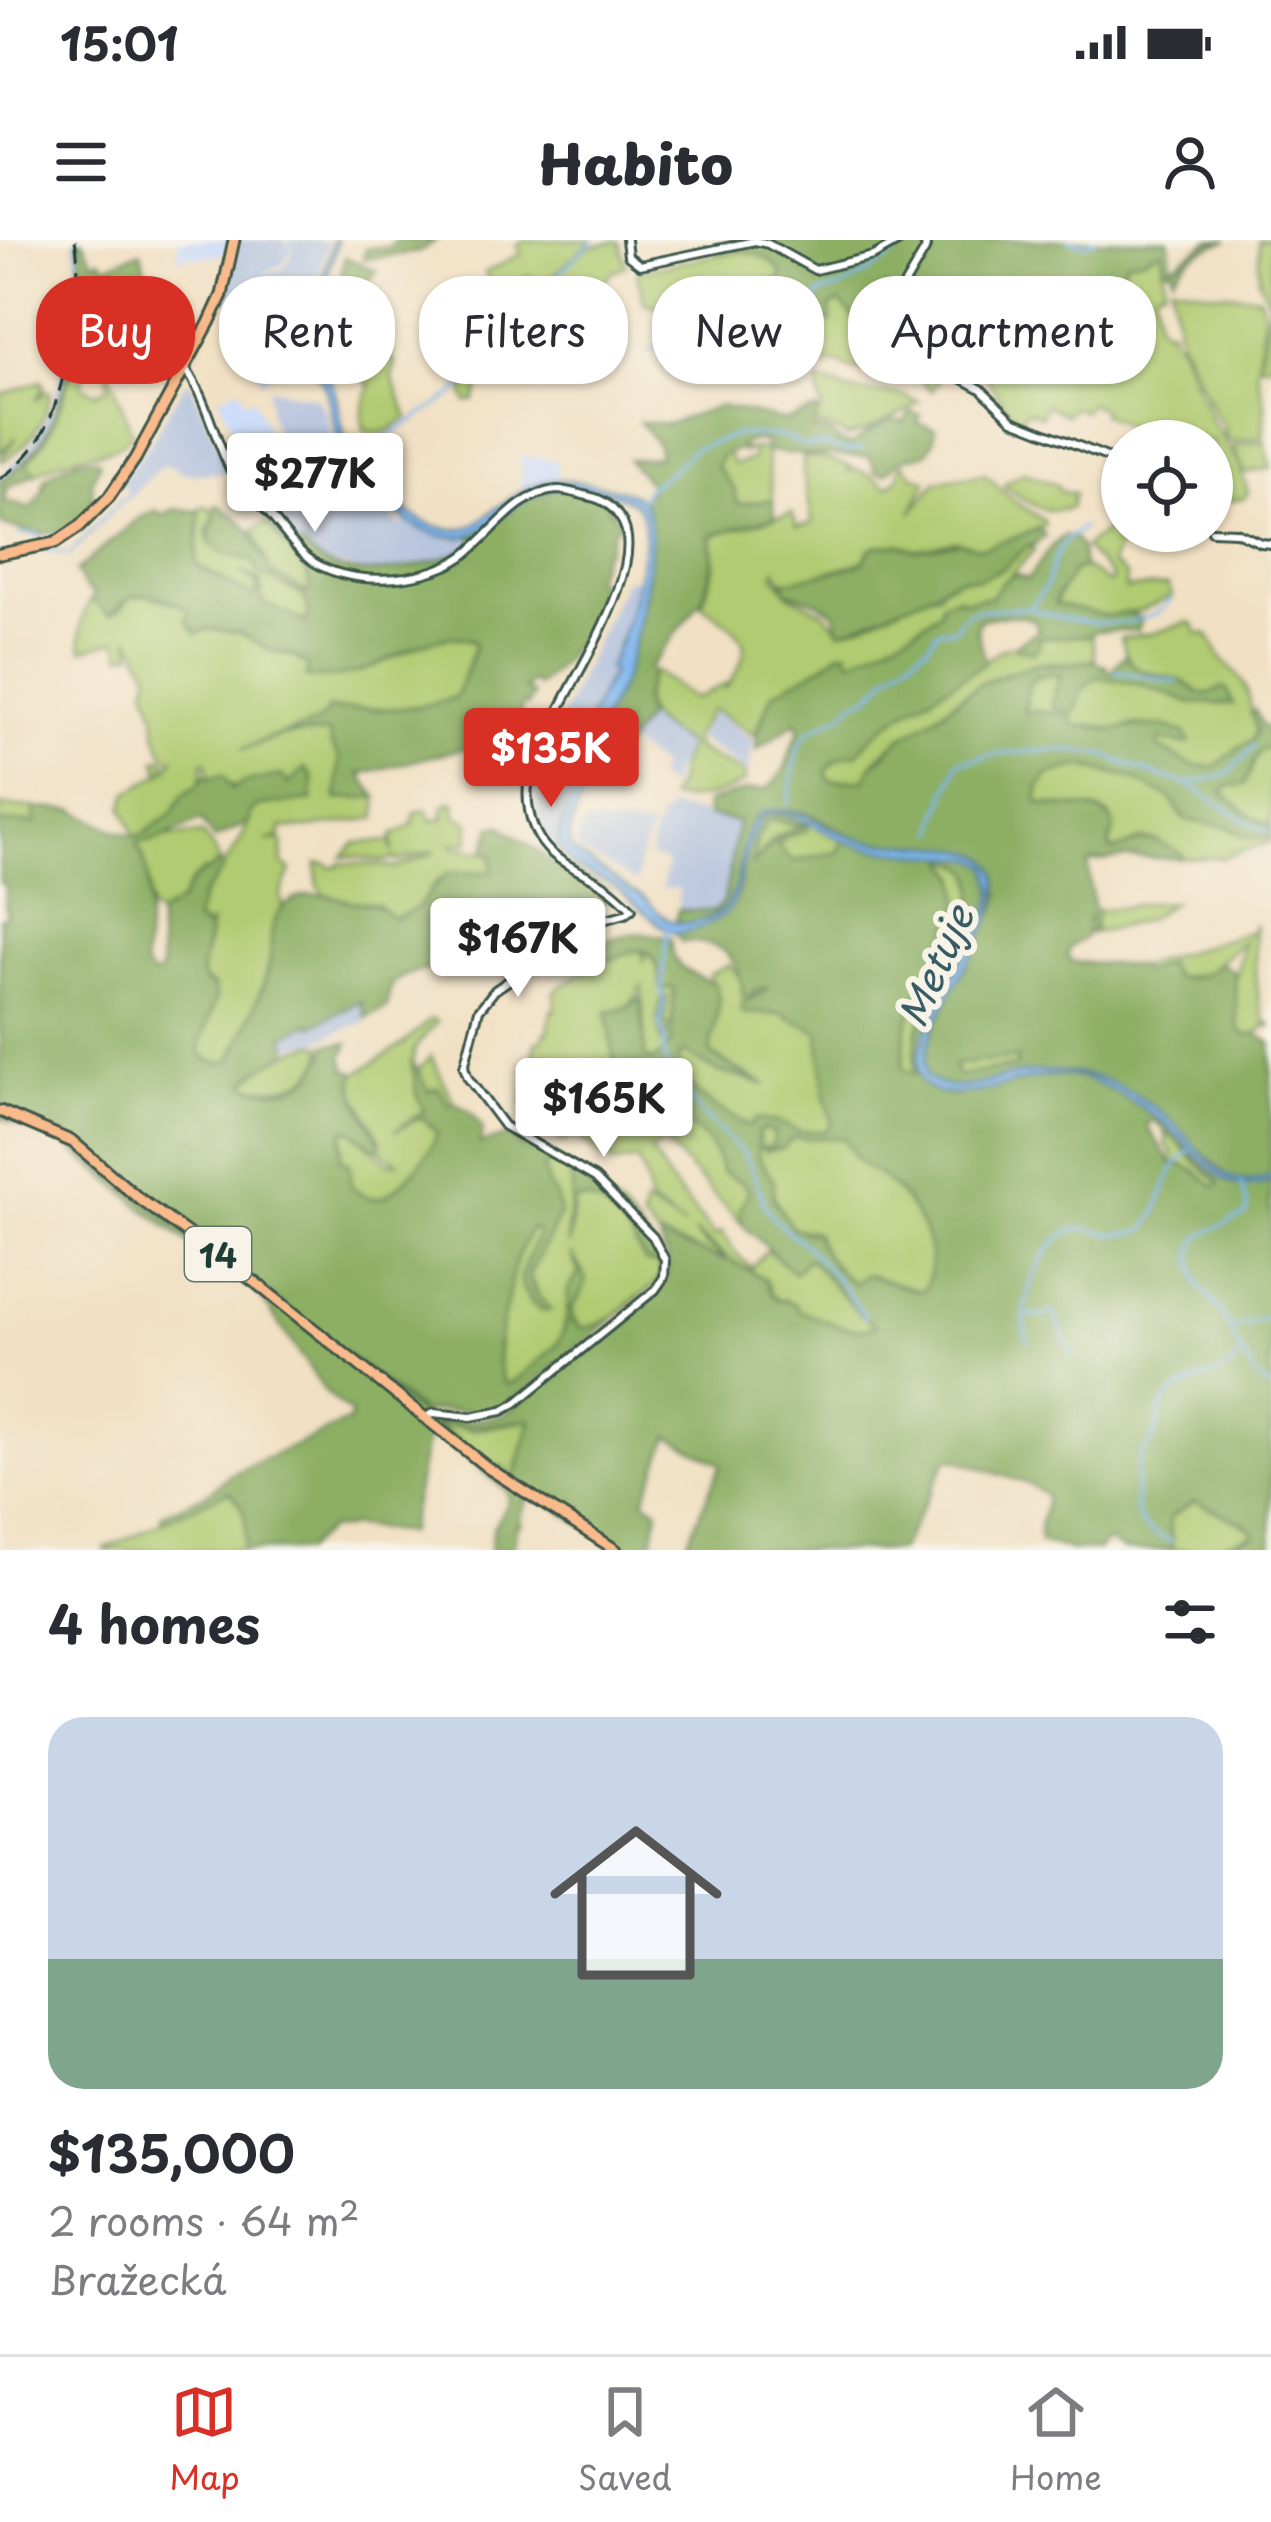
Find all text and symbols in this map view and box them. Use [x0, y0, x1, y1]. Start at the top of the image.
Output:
text: 15:01 [60, 8, 178, 76]
text: Habito [538, 122, 733, 203]
icon: menu [48, 129, 114, 195]
icon: person [1157, 129, 1223, 195]
chip: Buy [36, 276, 195, 384]
chip: Rent [219, 276, 395, 384]
chip: Filters [419, 276, 628, 384]
chip: New [652, 276, 824, 384]
chip: Apartment [848, 276, 1156, 384]
map controls [1101, 420, 1233, 552]
button: locate [1101, 420, 1233, 552]
pin: $277K [231, 433, 399, 535]
text: $277K [254, 442, 376, 501]
pin: $135K [467, 708, 635, 810]
text: $135K [491, 717, 611, 776]
water label: Metuje [881, 893, 988, 1035]
pin: $167K [434, 898, 602, 1000]
text: $167K [457, 907, 579, 966]
pin: $165K [520, 1058, 688, 1160]
text: $165K [543, 1067, 665, 1126]
road number: 14 [185, 1227, 251, 1281]
text: 4 homes [48, 1584, 260, 1661]
icon: filters [1157, 1589, 1223, 1655]
icon: home [528, 1795, 744, 2011]
text: $135,000 [48, 2113, 295, 2190]
text: 2 rooms · 64 m² [48, 2190, 360, 2249]
text: Bražecká [48, 2249, 227, 2308]
tab: Map [169, 2379, 240, 2501]
tab: Saved [578, 2379, 672, 2501]
tab: Home [1010, 2379, 1102, 2501]

